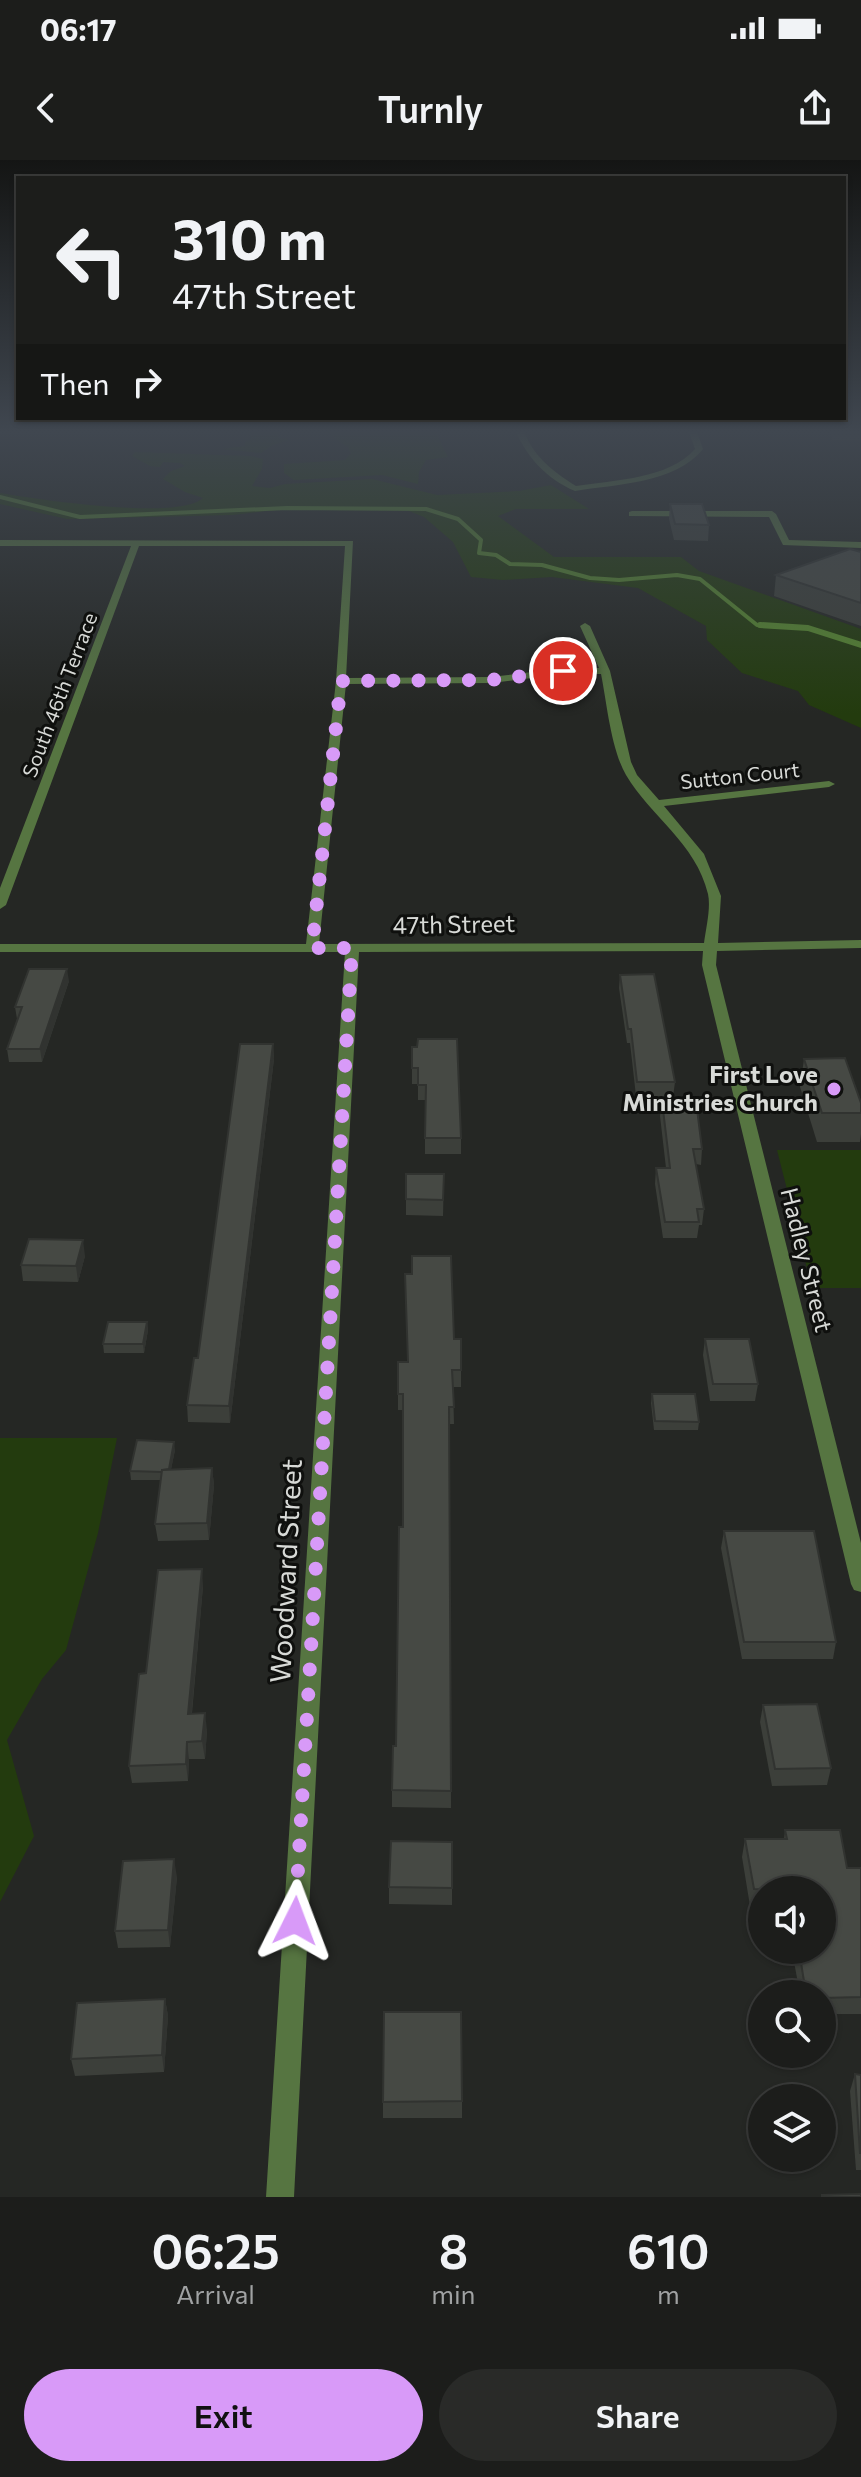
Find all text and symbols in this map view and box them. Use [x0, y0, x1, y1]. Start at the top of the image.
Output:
text: 06:17 [40, 10, 116, 47]
icon: back [24, 86, 68, 130]
text: Turnly [378, 86, 483, 130]
icon: share [793, 86, 837, 130]
text: 310 m [172, 203, 327, 272]
icon: left [40, 208, 144, 312]
text: 47th Street [172, 272, 356, 316]
icon: right [125, 360, 169, 404]
text: Then [40, 364, 109, 401]
street label: South 46th Terrace [17, 609, 102, 780]
pin [529, 637, 597, 705]
icon: arrive [541, 649, 585, 693]
street label: Sutton Court [679, 757, 801, 793]
street label: 47th Street [392, 908, 516, 939]
place label: First Love Ministries Church [622, 1059, 818, 1116]
marker: First Love Ministries Church [825, 1080, 843, 1098]
street label: Hadley Street [776, 1184, 839, 1335]
street label: Woodward Street [262, 1458, 308, 1684]
map controls [748, 1876, 836, 2172]
button: sound [748, 1876, 836, 1964]
position arrow [253, 1879, 337, 1963]
button: search [748, 1980, 836, 2068]
button: layers [748, 2084, 836, 2172]
text: 06:25 [151, 2220, 280, 2279]
text: 8 [439, 2220, 468, 2279]
text: 610 [627, 2220, 709, 2279]
text: Arrival [176, 2278, 255, 2309]
text: min [431, 2278, 476, 2309]
text: m [657, 2278, 680, 2309]
button: Exit [24, 2369, 423, 2461]
button: Share [439, 2369, 837, 2461]

